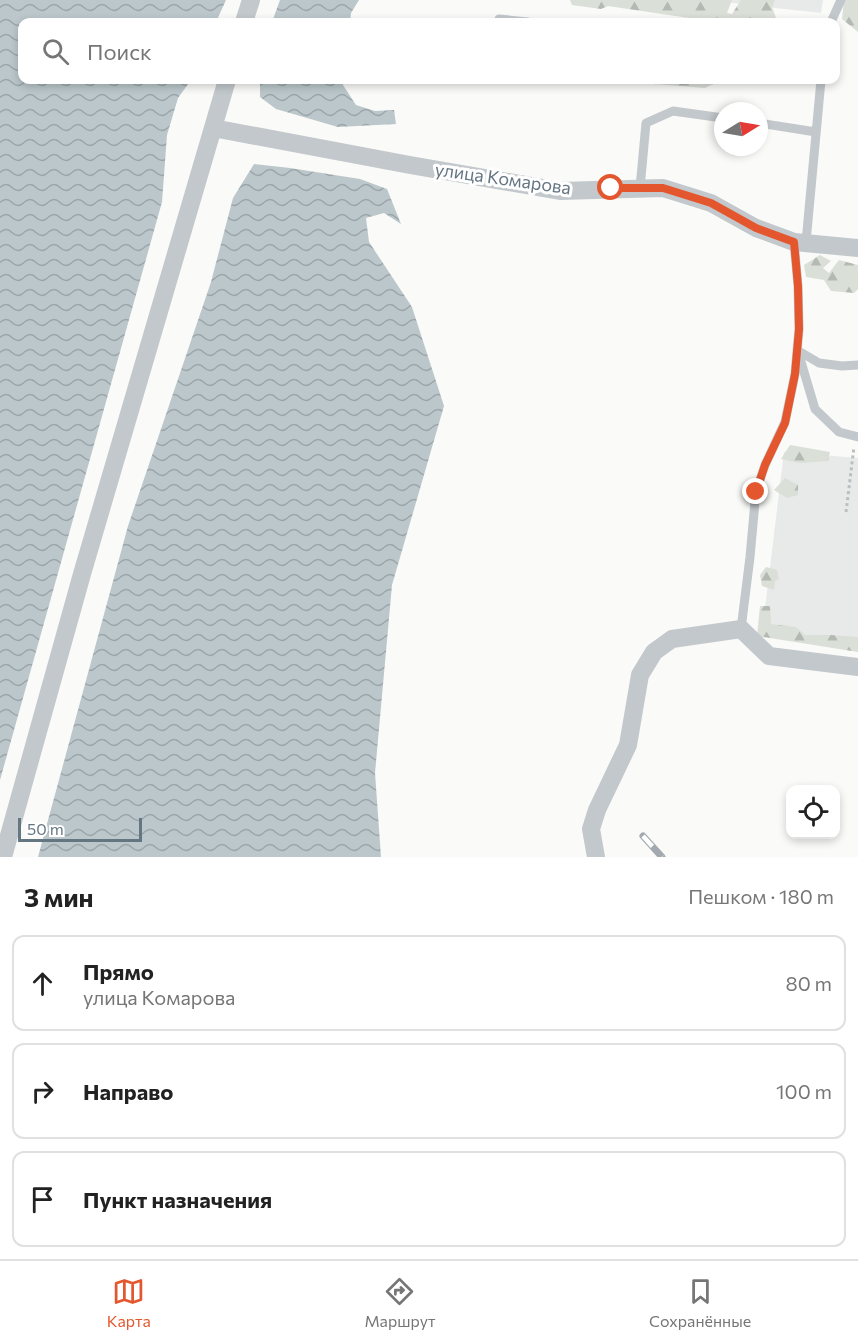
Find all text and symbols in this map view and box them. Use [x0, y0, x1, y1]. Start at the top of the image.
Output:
search box [18, 18, 840, 84]
icon: search [39, 35, 72, 68]
text: Поиск [87, 38, 152, 65]
north arrow [714, 102, 768, 156]
street label: улица Комарова [434, 158, 573, 198]
route start [597, 174, 623, 200]
route end [742, 478, 768, 504]
map controls [786, 785, 840, 839]
button: locate [786, 785, 840, 839]
scale bar [18, 815, 142, 842]
text: 50 m [27, 819, 64, 838]
text: 3 мин [24, 881, 94, 912]
text: Пешком · 180 m [688, 884, 834, 908]
text: Прямо [83, 958, 154, 985]
icon: ahead [26, 967, 59, 1000]
text: 80 m [786, 971, 832, 995]
text: улица Комарова [83, 985, 235, 1009]
icon: right [26, 1075, 59, 1108]
text: Направо [83, 1078, 173, 1105]
text: 100 m [776, 1079, 832, 1103]
icon: arrive [26, 1183, 59, 1216]
text: Пункт назначения [83, 1186, 272, 1213]
tab: Карта [107, 1275, 151, 1330]
tab: Маршрут [364, 1275, 436, 1330]
tab: Сохранённые [649, 1275, 751, 1330]

